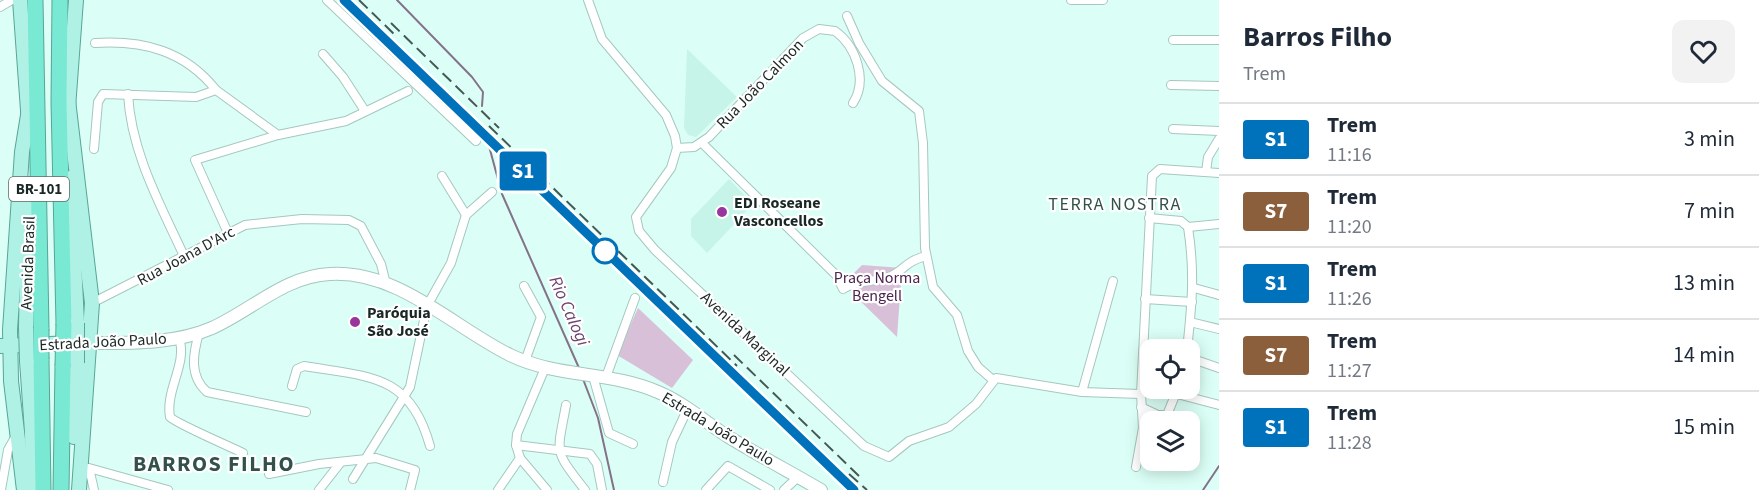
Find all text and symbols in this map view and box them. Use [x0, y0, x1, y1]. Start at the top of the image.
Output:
text: Barros Filho [1243, 17, 1392, 57]
button: heart [1672, 20, 1735, 83]
street label: Rua João Calmon [711, 34, 809, 134]
text: Trem [1243, 60, 1286, 88]
text: Trem [1327, 109, 1377, 141]
text: 3 min [1684, 123, 1735, 155]
text: S1 [1265, 124, 1287, 154]
text: 11:16 [1327, 141, 1372, 169]
line badge: S1 [496, 152, 550, 190]
text: S1 [512, 156, 534, 186]
road number: BR-101 [9, 177, 69, 201]
text: Trem [1327, 181, 1377, 213]
place label: EDI Roseane Vasconcellos [733, 192, 823, 232]
district label: TERRA NOSTRA [1048, 192, 1182, 217]
text: 7 min [1684, 195, 1735, 227]
text: S7 [1265, 196, 1287, 226]
marker: EDI Roseane Vasconcellos [715, 205, 729, 219]
text: 11:20 [1327, 213, 1372, 241]
street label: Avenida Brasil [15, 216, 41, 310]
street label: Rua Joana D'Arc [133, 221, 239, 291]
unlabelled marker [592, 238, 618, 264]
text: Trem [1327, 253, 1377, 285]
park label: Praça Norma Bengell [834, 267, 920, 307]
text: 13 min [1673, 267, 1735, 299]
text: S1 [1265, 268, 1287, 298]
water label: Rio Calogi [542, 272, 596, 351]
text: 11:26 [1327, 285, 1372, 313]
street label: Avenida Marginal [696, 287, 794, 381]
place label: Paróquia São José [367, 302, 431, 342]
marker: Paróquia São José [348, 315, 362, 329]
text: Trem [1327, 325, 1377, 357]
street label: Estrada João Paulo [39, 328, 167, 356]
map controls [1140, 339, 1200, 471]
button: locate [1140, 339, 1200, 399]
text: 14 min [1673, 339, 1735, 371]
text: S7 [1265, 340, 1287, 370]
text: 11:27 [1327, 357, 1372, 385]
street label: Estrada João Paulo [658, 387, 778, 471]
text: Trem [1327, 397, 1377, 429]
button: layers [1140, 411, 1200, 471]
text: 15 min [1673, 411, 1735, 443]
text: S1 [1265, 412, 1287, 442]
text: 11:28 [1327, 429, 1372, 457]
district label: BARROS FILHO [133, 448, 295, 480]

